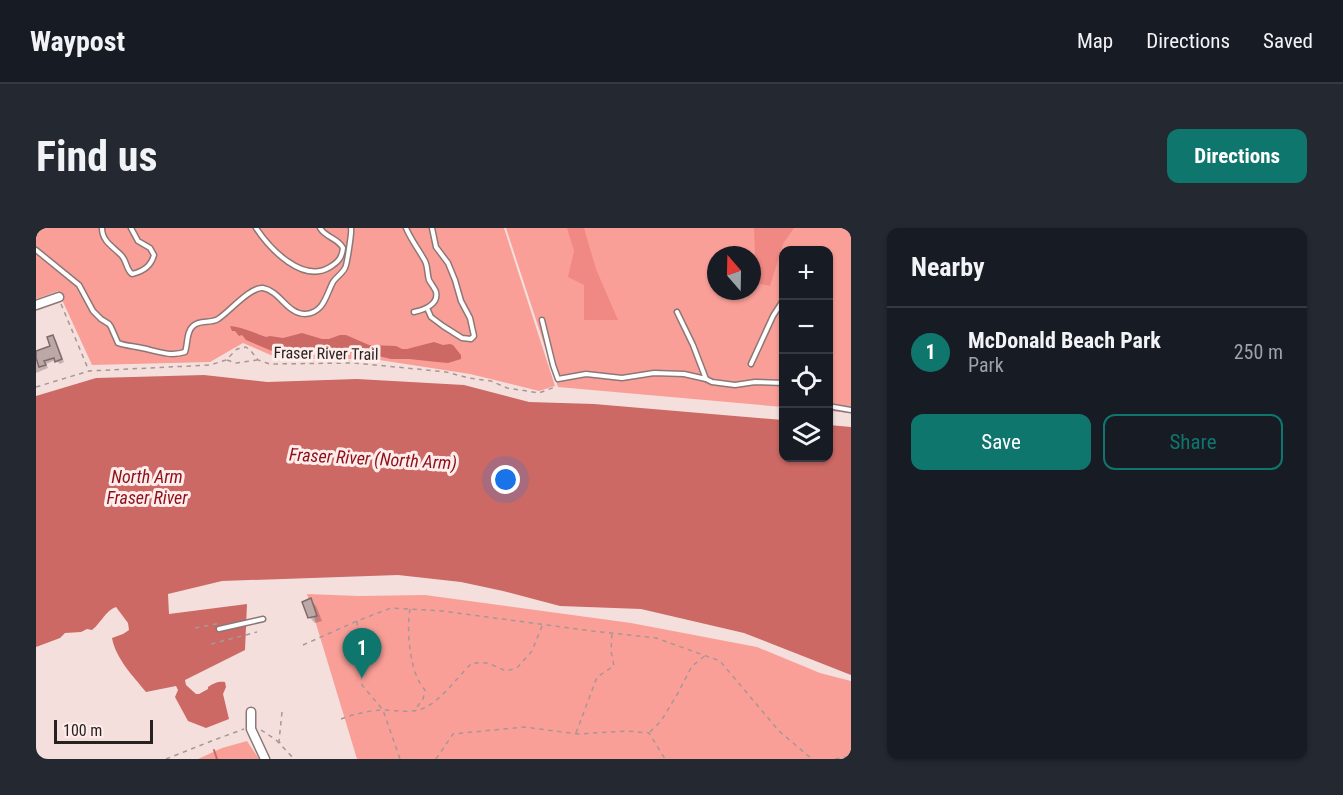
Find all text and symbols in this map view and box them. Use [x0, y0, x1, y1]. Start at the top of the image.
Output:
text: Waypost [30, 25, 125, 58]
text: Map [1077, 29, 1113, 53]
text: Directions [1146, 29, 1230, 53]
text: Saved [1263, 29, 1313, 53]
button: Directions [1167, 129, 1307, 183]
text: Find us [36, 132, 157, 181]
north arrow [707, 246, 761, 300]
map controls [779, 246, 833, 462]
button: + [779, 246, 833, 300]
text: Nearby [911, 252, 985, 282]
button: − [779, 300, 833, 354]
text: McDonald Beach Park [968, 328, 1161, 353]
text: 1 [925, 340, 936, 364]
text: 250 m [1234, 340, 1283, 364]
street label: Fraser River Trail [273, 343, 379, 364]
text: Park [968, 353, 1004, 377]
button: locate [779, 354, 833, 408]
button: layers [779, 408, 833, 462]
button: Save [911, 414, 1091, 470]
button: Share [1103, 414, 1283, 470]
water label: Fraser River (North Arm) [289, 444, 457, 474]
your location [491, 465, 520, 494]
water label: North Arm Fraser River [106, 466, 188, 508]
pin: 1 [342, 628, 382, 678]
scale bar [54, 717, 153, 744]
text: 100 m [63, 721, 102, 740]

